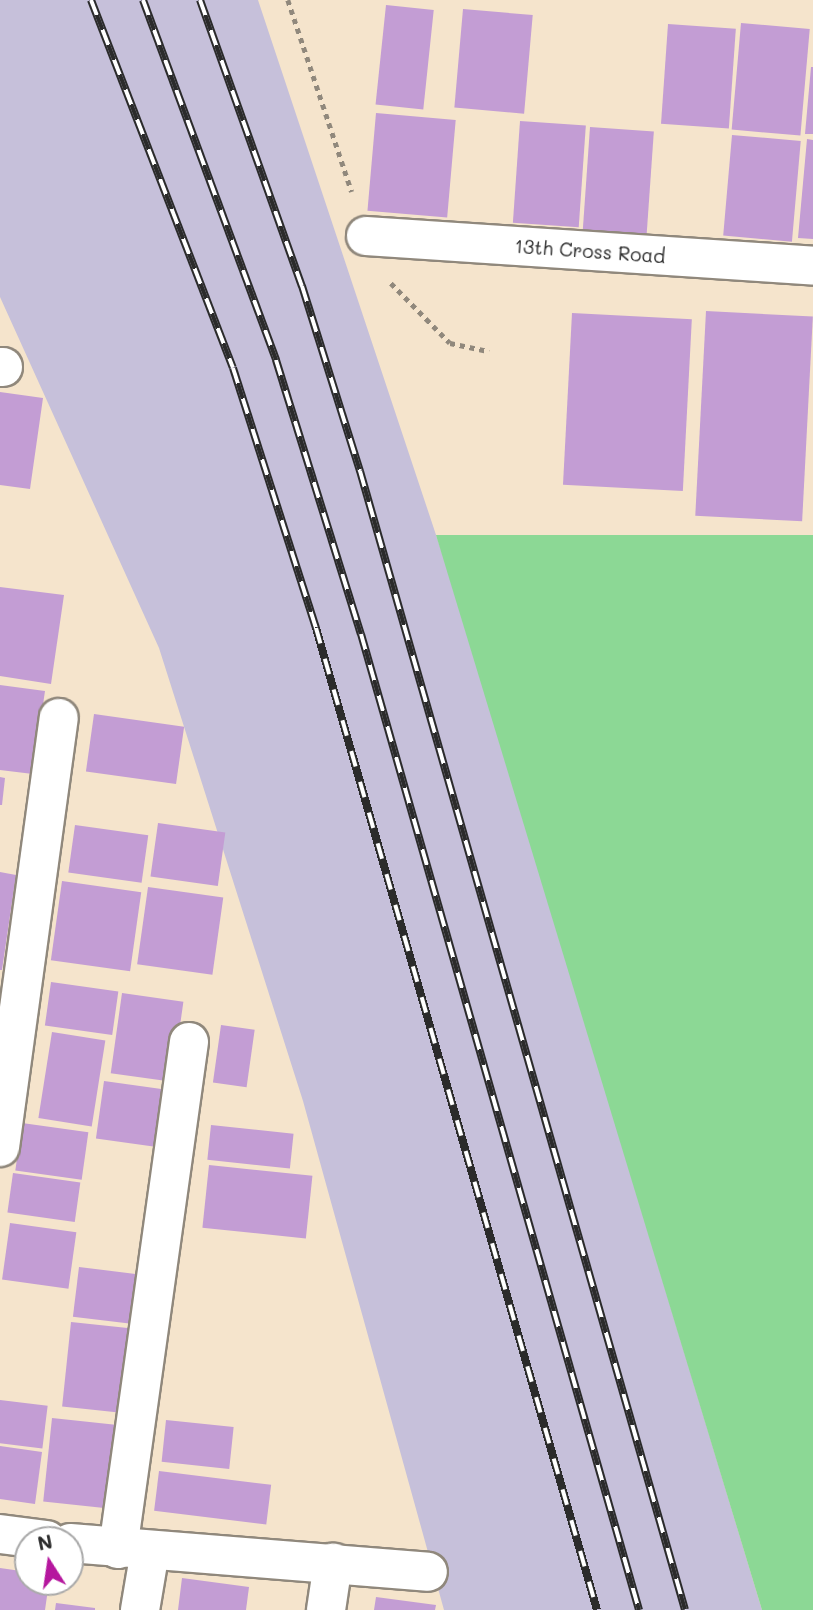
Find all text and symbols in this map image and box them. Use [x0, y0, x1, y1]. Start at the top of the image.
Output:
street label: 13th Cross Road [514, 234, 666, 268]
north arrow [14, 1526, 84, 1596]
text: N [35, 1528, 55, 1556]

